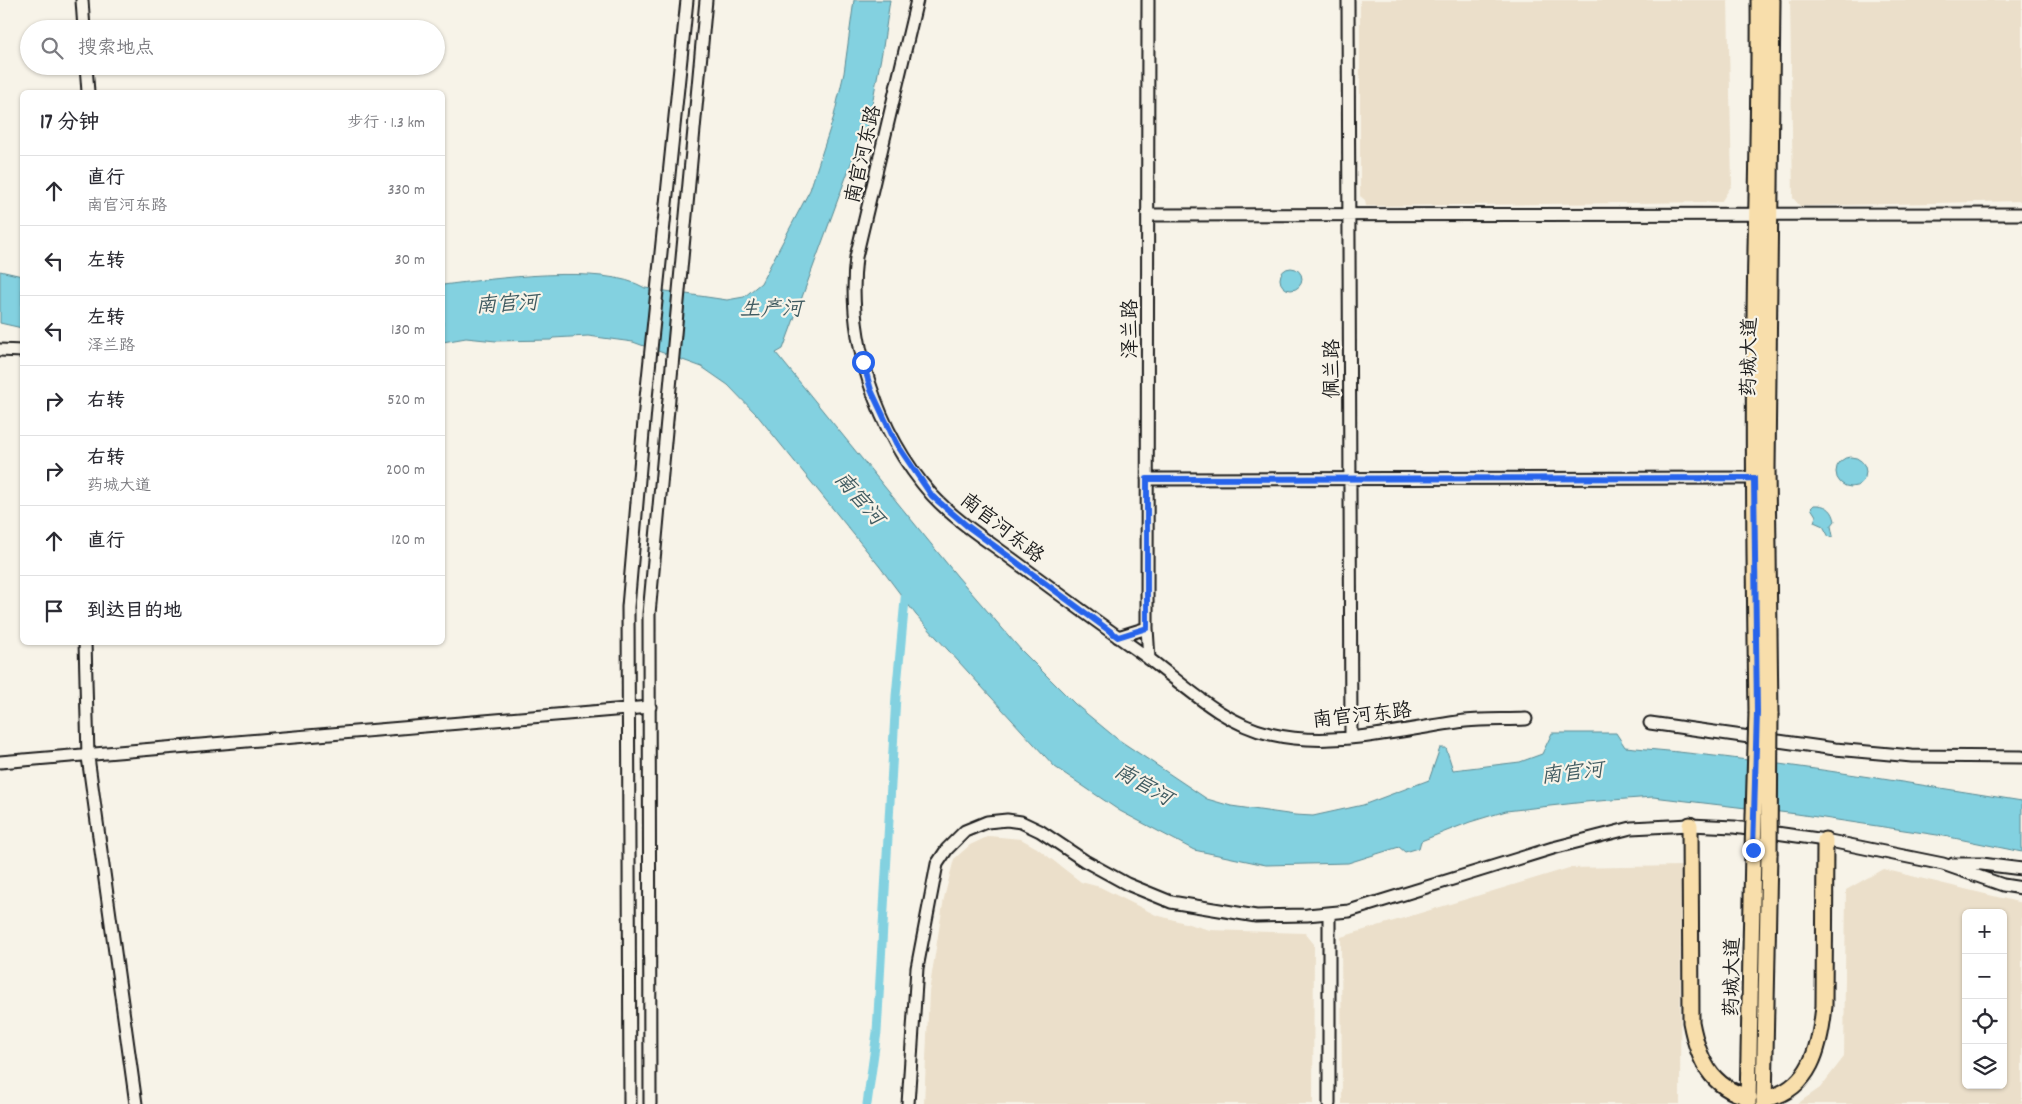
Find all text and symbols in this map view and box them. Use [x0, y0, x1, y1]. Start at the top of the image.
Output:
search box [20, 20, 445, 75]
icon: search [38, 34, 66, 62]
text: 搜索地点 [78, 36, 154, 63]
street label: 南官河东路 [840, 102, 890, 207]
text: 17 分钟 [40, 109, 99, 139]
text: 步行 · 1.3 km [348, 112, 425, 135]
text: 直行 [87, 166, 125, 193]
icon: ahead [40, 177, 68, 205]
text: 330 m [387, 179, 425, 202]
text: 南官河东路 [87, 195, 167, 218]
icon: left [40, 247, 68, 275]
text: 左转 [87, 249, 125, 276]
text: 30 m [395, 249, 425, 272]
water label: 南官河 [475, 289, 542, 323]
water label: 生产河 [740, 296, 805, 326]
street label: 泽兰路 [1118, 298, 1146, 359]
text: 左转 [87, 306, 125, 333]
icon: left [40, 317, 68, 345]
street label: 药城大道 [1736, 317, 1766, 397]
text: 130 m [391, 319, 425, 342]
text: 泽兰路 [87, 335, 135, 358]
street label: 佩兰路 [1320, 338, 1348, 399]
route start [852, 351, 875, 374]
icon: right [40, 387, 68, 415]
text: 右转 [87, 389, 125, 416]
text: 520 m [387, 389, 425, 412]
text: 右转 [87, 446, 125, 473]
icon: right [40, 457, 68, 485]
text: 200 m [386, 459, 425, 482]
water label: 南官河 [826, 466, 892, 536]
text: 药城大道 [87, 475, 151, 498]
street label: 南官河东路 [953, 488, 1050, 572]
icon: ahead [40, 527, 68, 555]
text: 直行 [87, 529, 125, 556]
text: 120 m [391, 529, 425, 552]
icon: arrive [40, 597, 68, 625]
text: 到达目的地 [87, 599, 182, 626]
street label: 南官河东路 [1311, 698, 1414, 736]
water label: 南官河 [1539, 756, 1608, 793]
water label: 南官河 [1108, 758, 1180, 817]
route end [1742, 839, 1765, 862]
map controls [1962, 909, 2007, 1089]
button: + [1962, 909, 2007, 954]
street label: 药城大道 [1719, 937, 1749, 1017]
button: − [1962, 954, 2007, 999]
button: locate [1962, 999, 2007, 1044]
button: layers [1962, 1044, 2007, 1089]

